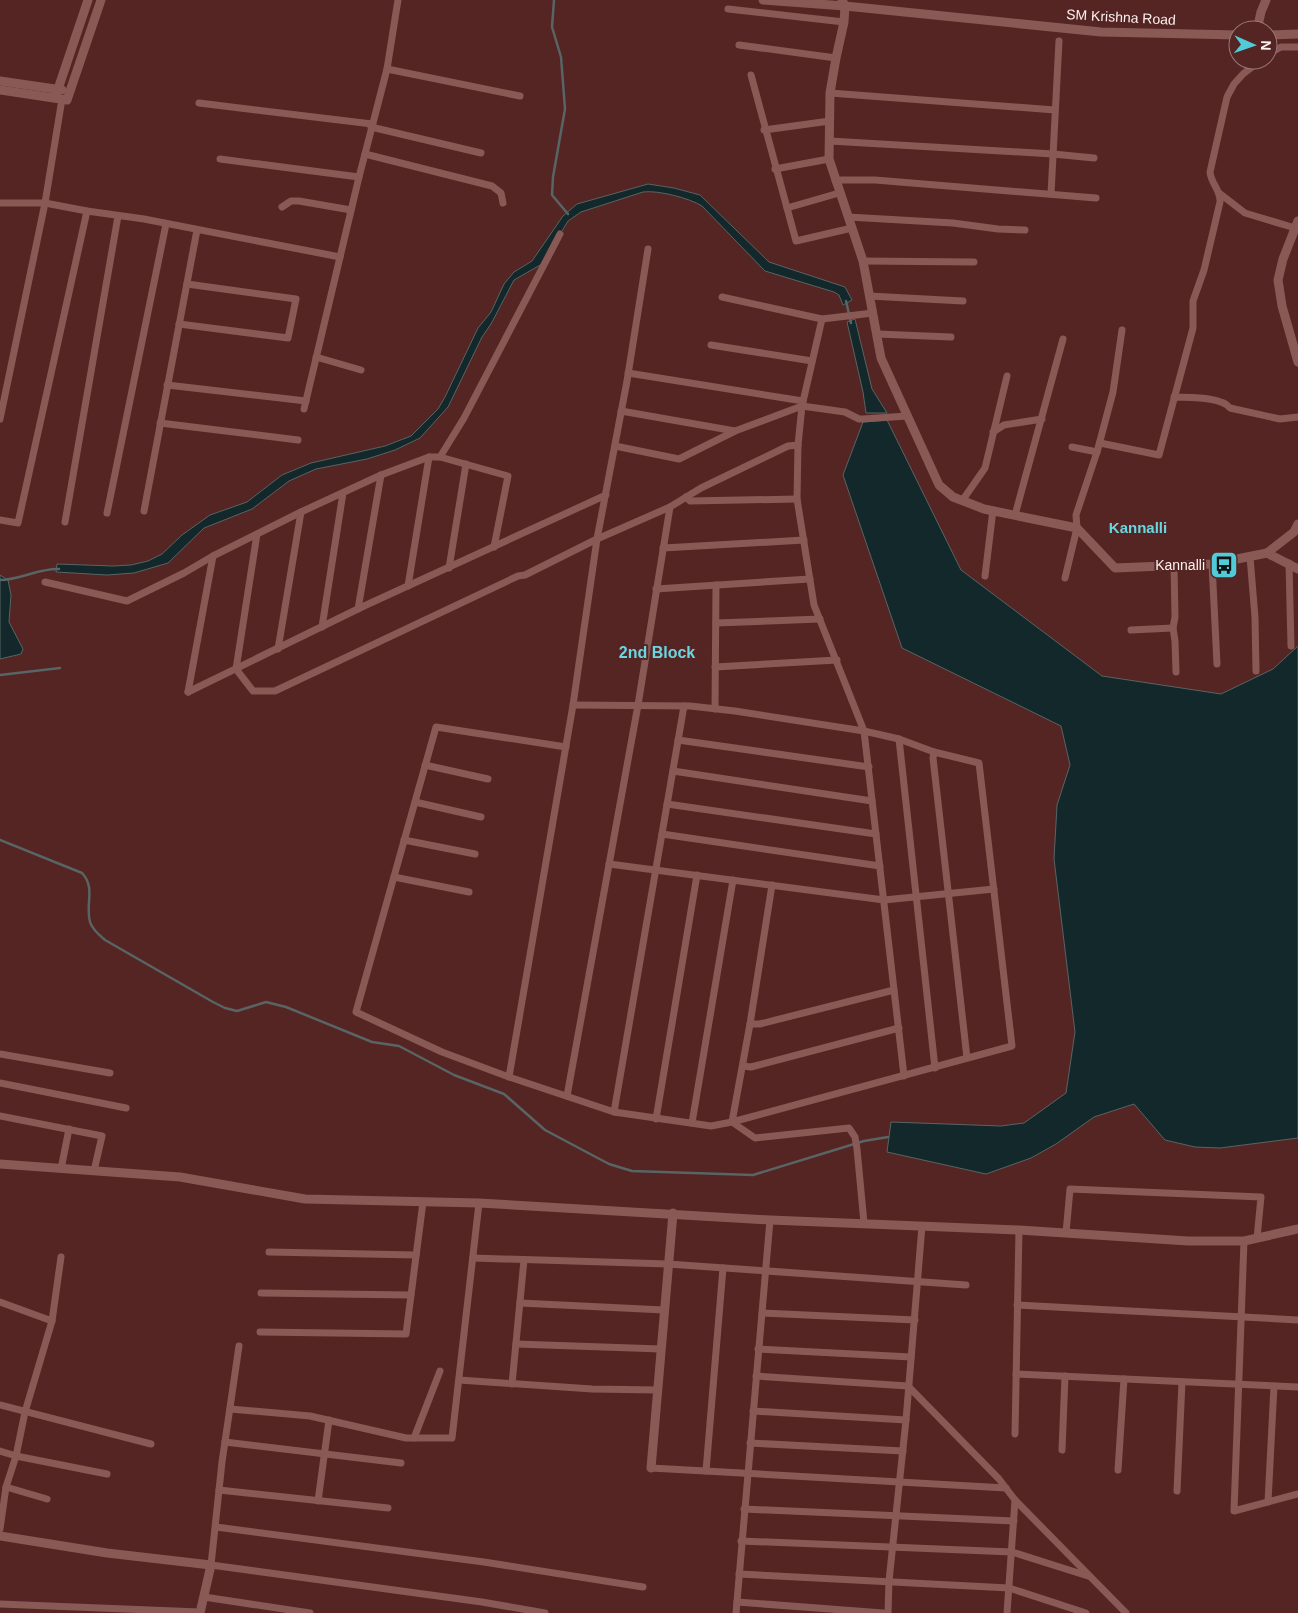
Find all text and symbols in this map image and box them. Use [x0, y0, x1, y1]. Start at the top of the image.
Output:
street label: SM Krishna Road [1066, 6, 1176, 28]
north arrow [1228, 20, 1278, 70]
text: N [1258, 40, 1274, 51]
district label: Kannalli [1109, 519, 1167, 536]
bus stop icon: Kannalli [1209, 550, 1239, 580]
place label: Kannalli [1155, 557, 1205, 573]
district label: 2nd Block [619, 644, 695, 661]

